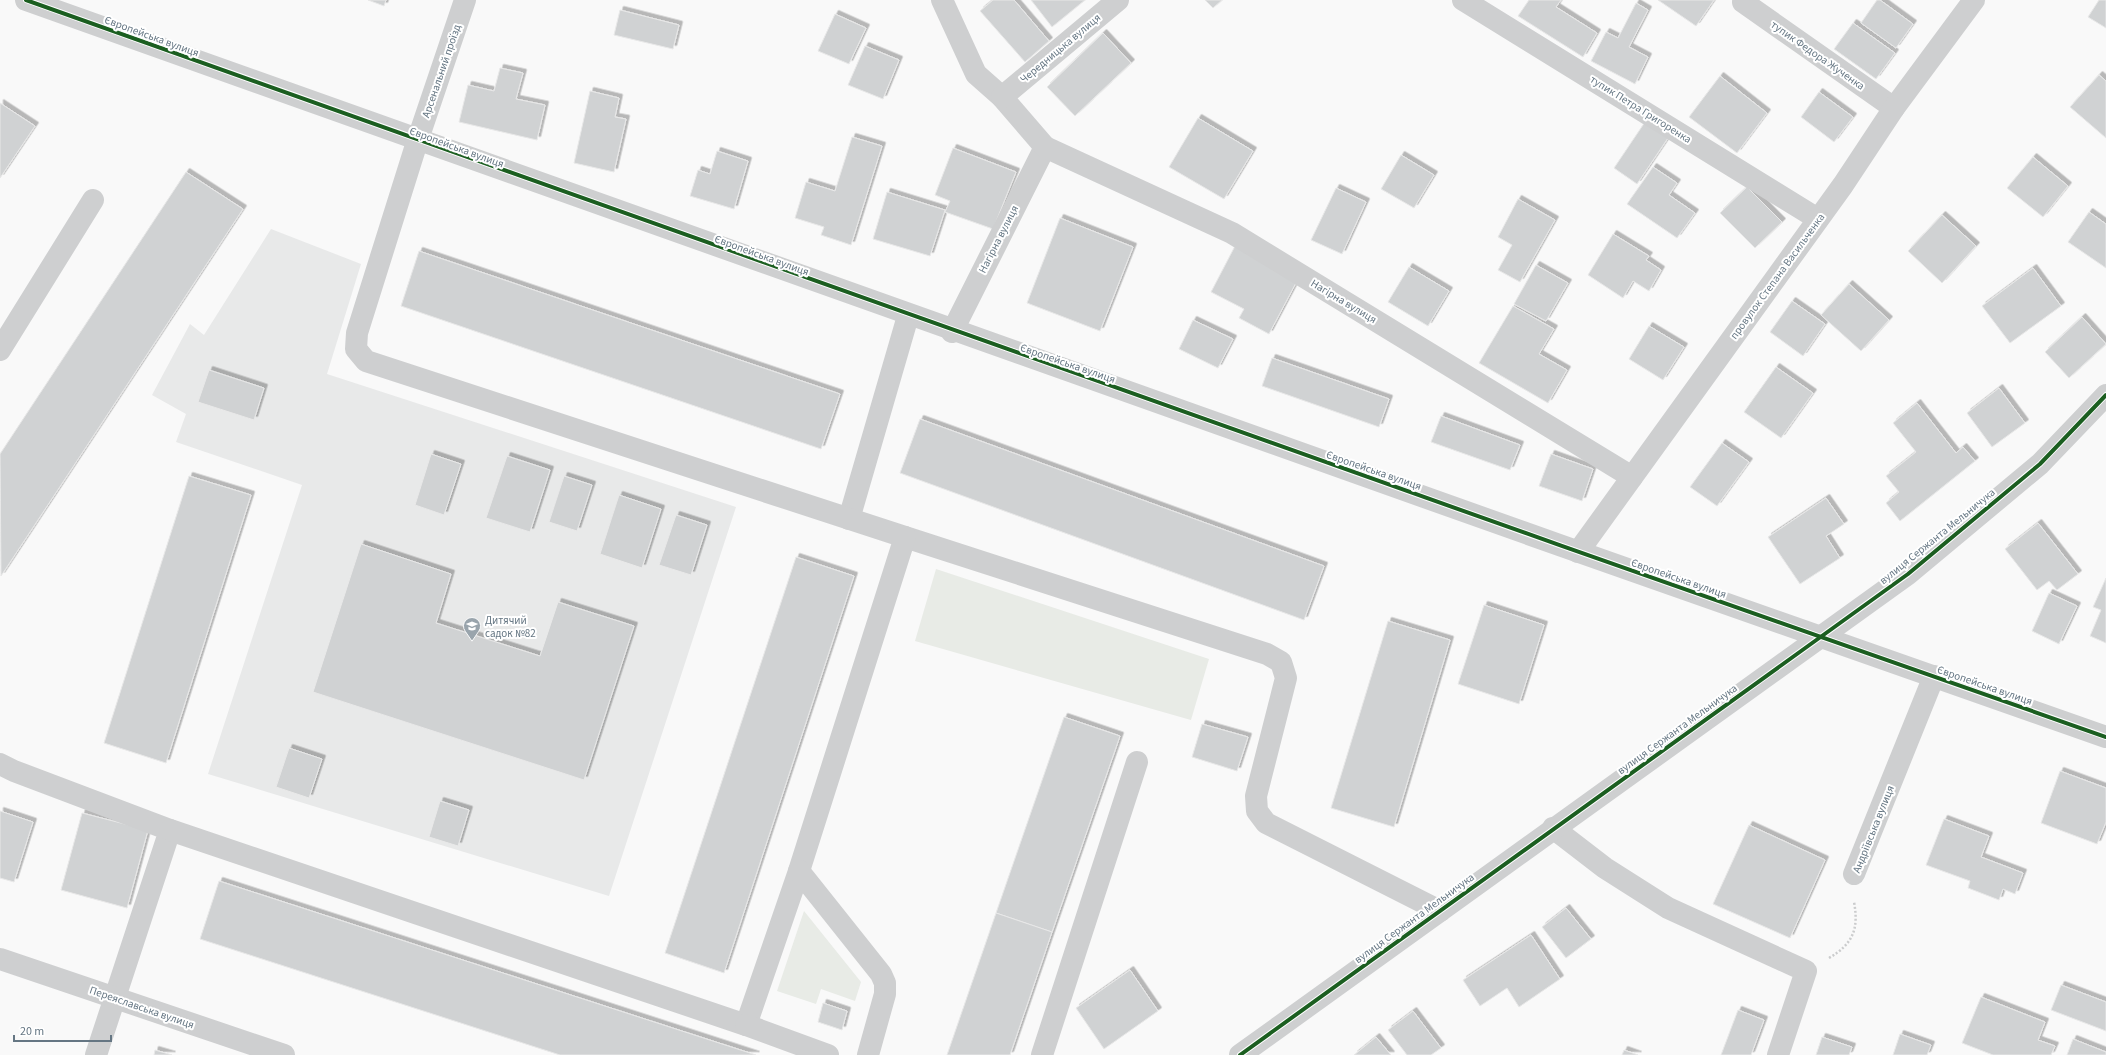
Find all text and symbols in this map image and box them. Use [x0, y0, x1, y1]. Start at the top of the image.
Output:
street label: Чередницька вулиця [1017, 10, 1104, 87]
street label: Європейська вулиця [102, 12, 201, 61]
street label: тупик Федора Жученка [1768, 17, 1868, 94]
street label: Арсенальний проїзд [418, 22, 465, 120]
street label: тупик Петра Григоренка [1587, 72, 1694, 147]
street label: Європейська вулиця [407, 123, 506, 172]
street label: Нагірна вулиця [975, 203, 1022, 276]
street label: провулок Степана Васильченка [1727, 210, 1828, 342]
street label: Європейська вулиця [712, 231, 811, 280]
street label: Нагірна вулиця [1308, 276, 1380, 327]
street label: Європейська вулиця [1018, 340, 1117, 387]
street label: Європейська вулиця [1324, 447, 1423, 494]
street label: вулиця Сержанта Мельничука [1876, 485, 1998, 588]
street label: Європейська вулиця [1629, 555, 1728, 602]
place label: Дитячий садок №82 [485, 613, 536, 641]
school or university icon: Дитячий садок №82 [462, 616, 482, 641]
street label: Європейська вулиця [1935, 662, 2034, 709]
street label: вулиця Сержанта Мельничука [1614, 681, 1740, 778]
street label: Андріївська вулиця [1849, 783, 1898, 875]
street label: вулиця Сержанта Мельничука [1351, 870, 1477, 967]
street label: Переяславська вулиця [87, 983, 196, 1032]
scale bar [14, 1017, 111, 1043]
text: 20 m [20, 1023, 44, 1040]

